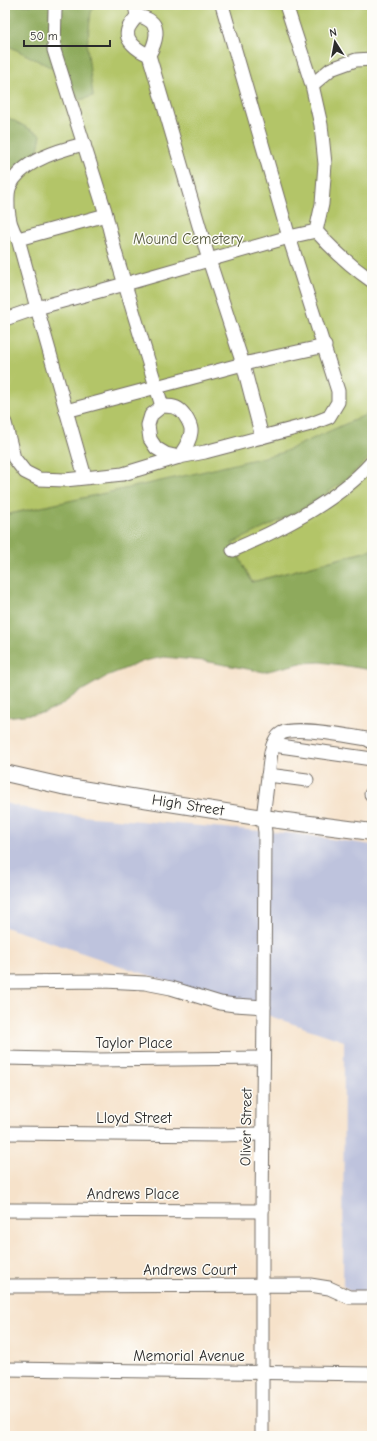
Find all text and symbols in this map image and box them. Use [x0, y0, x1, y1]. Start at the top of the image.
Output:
scale bar [24, 22, 110, 48]
north arrow [315, 22, 355, 62]
text: N [328, 26, 338, 40]
text: 50 m [30, 29, 58, 43]
park label: Mound Cemetery [133, 230, 243, 248]
street label: High Street [151, 790, 226, 820]
street label: Taylor Place [95, 1034, 173, 1052]
street label: Oliver Street [236, 1087, 256, 1166]
street label: Lloyd Street [96, 1109, 173, 1127]
street label: Andrews Place [87, 1185, 180, 1203]
street label: Andrews Court [143, 1261, 237, 1279]
street label: Memorial Avenue [133, 1347, 245, 1365]

